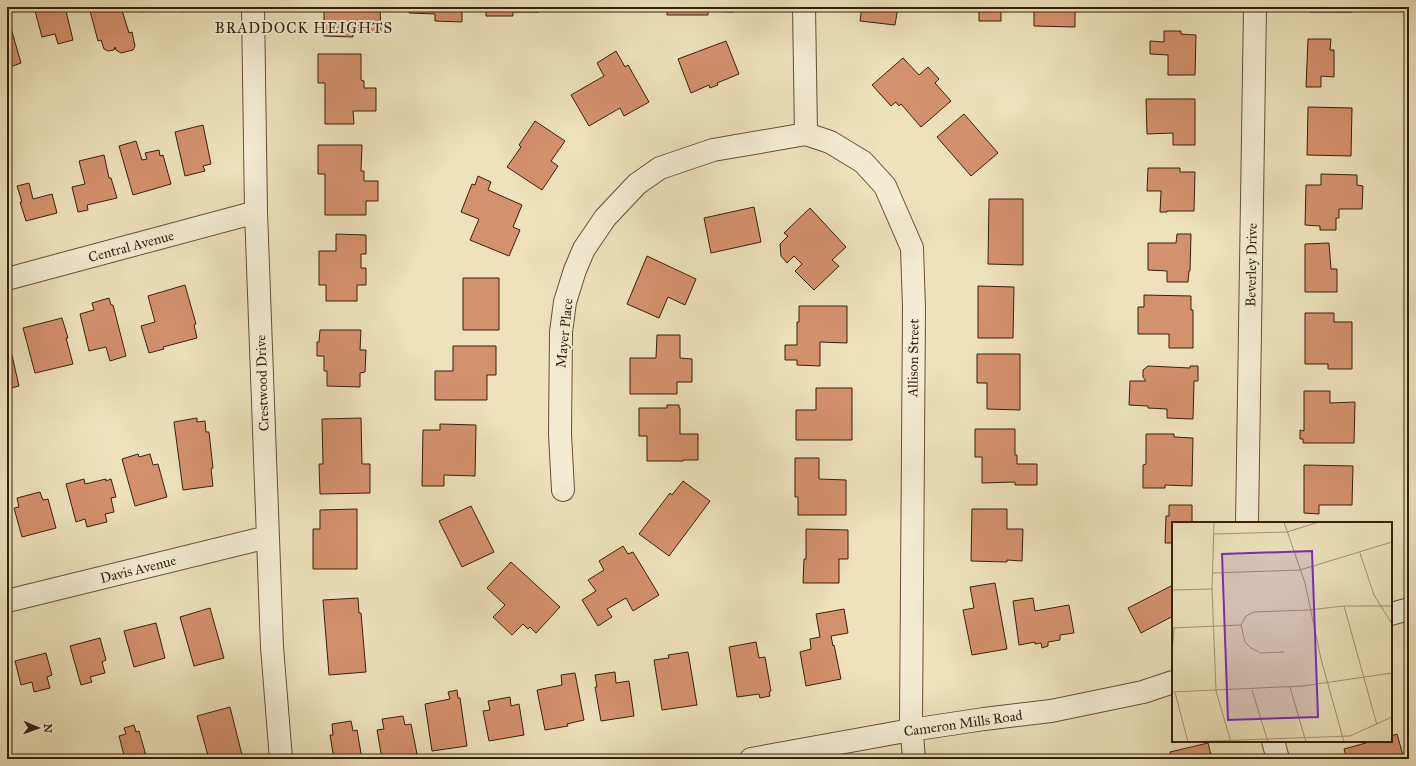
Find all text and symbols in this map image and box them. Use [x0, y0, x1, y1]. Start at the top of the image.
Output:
district label: BRADDOCK HEIGHTS [215, 19, 393, 37]
street label: Beverley Drive [1242, 223, 1261, 307]
street label: Central Avenue [87, 227, 176, 266]
street label: Mayer Place [552, 297, 577, 369]
street label: Allison Street [904, 319, 923, 398]
street label: Crestwood Drive [252, 334, 273, 431]
inset map [1172, 522, 1392, 742]
street label: Davis Avenue [98, 552, 178, 587]
street label: Cameron Mills Road [903, 707, 1024, 740]
north arrow [18, 708, 58, 748]
text: N [41, 723, 54, 734]

